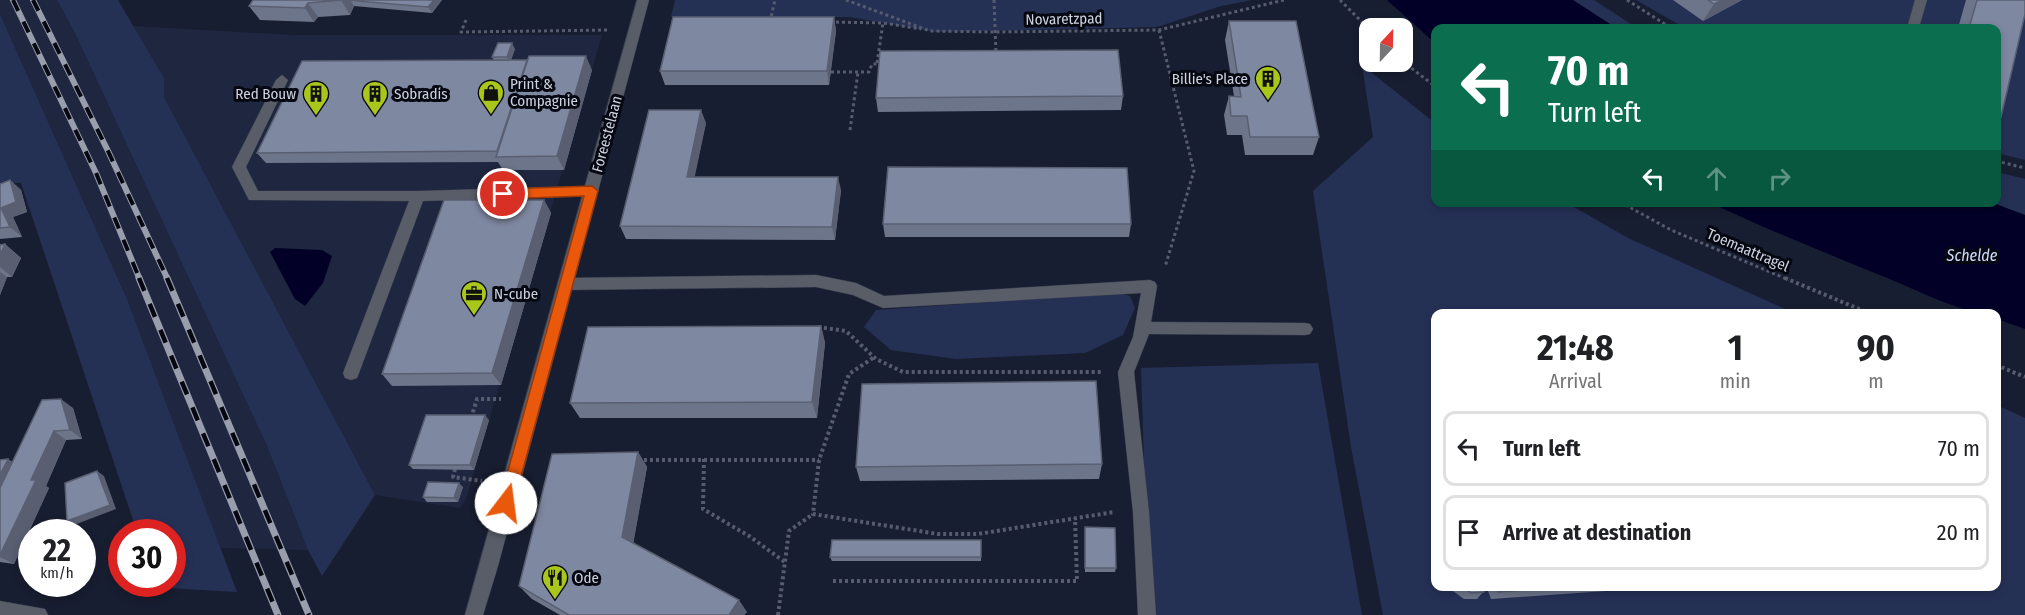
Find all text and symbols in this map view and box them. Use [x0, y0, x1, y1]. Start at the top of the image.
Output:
street label: Novaretzpad [1025, 9, 1103, 29]
north arrow [1359, 18, 1413, 72]
map controls [1359, 18, 1413, 72]
text: 70 m [1548, 46, 1629, 96]
icon: left [1449, 48, 1527, 126]
building icon: Billie's Place [1253, 64, 1283, 102]
place label: Billie's Place [1172, 70, 1248, 88]
place label: Print & Compagnie [510, 75, 578, 110]
shop icon: Print & Compagnie [476, 78, 506, 116]
building icon: Red Bouw [301, 79, 331, 117]
building icon: Sobradis [360, 79, 390, 117]
place label: Red Bouw [235, 85, 296, 103]
place label: Sobradis [394, 85, 448, 103]
street label: Foreestelaan [588, 94, 626, 174]
text: Turn left [1548, 97, 1641, 129]
icon: left [1637, 162, 1670, 195]
icon: ahead [1700, 162, 1733, 195]
icon: right [1763, 162, 1796, 195]
pin [477, 168, 528, 219]
icon: arrive [486, 177, 519, 210]
street label: Toemaattragel [1704, 225, 1792, 275]
water label: Schelde [1946, 246, 1998, 265]
office icon: N-cube [459, 279, 489, 317]
place label: N-cube [494, 285, 538, 303]
text: 21:48 [1537, 326, 1614, 370]
text: 1 [1728, 326, 1743, 370]
text: 90 [1857, 326, 1895, 370]
text: Arrival [1549, 369, 1602, 393]
text: min [1720, 369, 1751, 393]
text: m [1868, 369, 1884, 393]
icon: left [1452, 432, 1485, 465]
text: Turn left [1503, 435, 1581, 462]
text: 70 m [1938, 435, 1980, 462]
position arrow [474, 471, 538, 535]
icon: arrive [1452, 516, 1485, 549]
speed limit sign: 30 [108, 519, 186, 597]
text: Arrive at destination [1503, 519, 1691, 546]
text: 20 m [1937, 519, 1980, 546]
text: 22 [43, 533, 71, 569]
restaurant icon: Ode [540, 563, 570, 601]
text: km/h [40, 564, 74, 582]
place label: Ode [574, 569, 599, 587]

